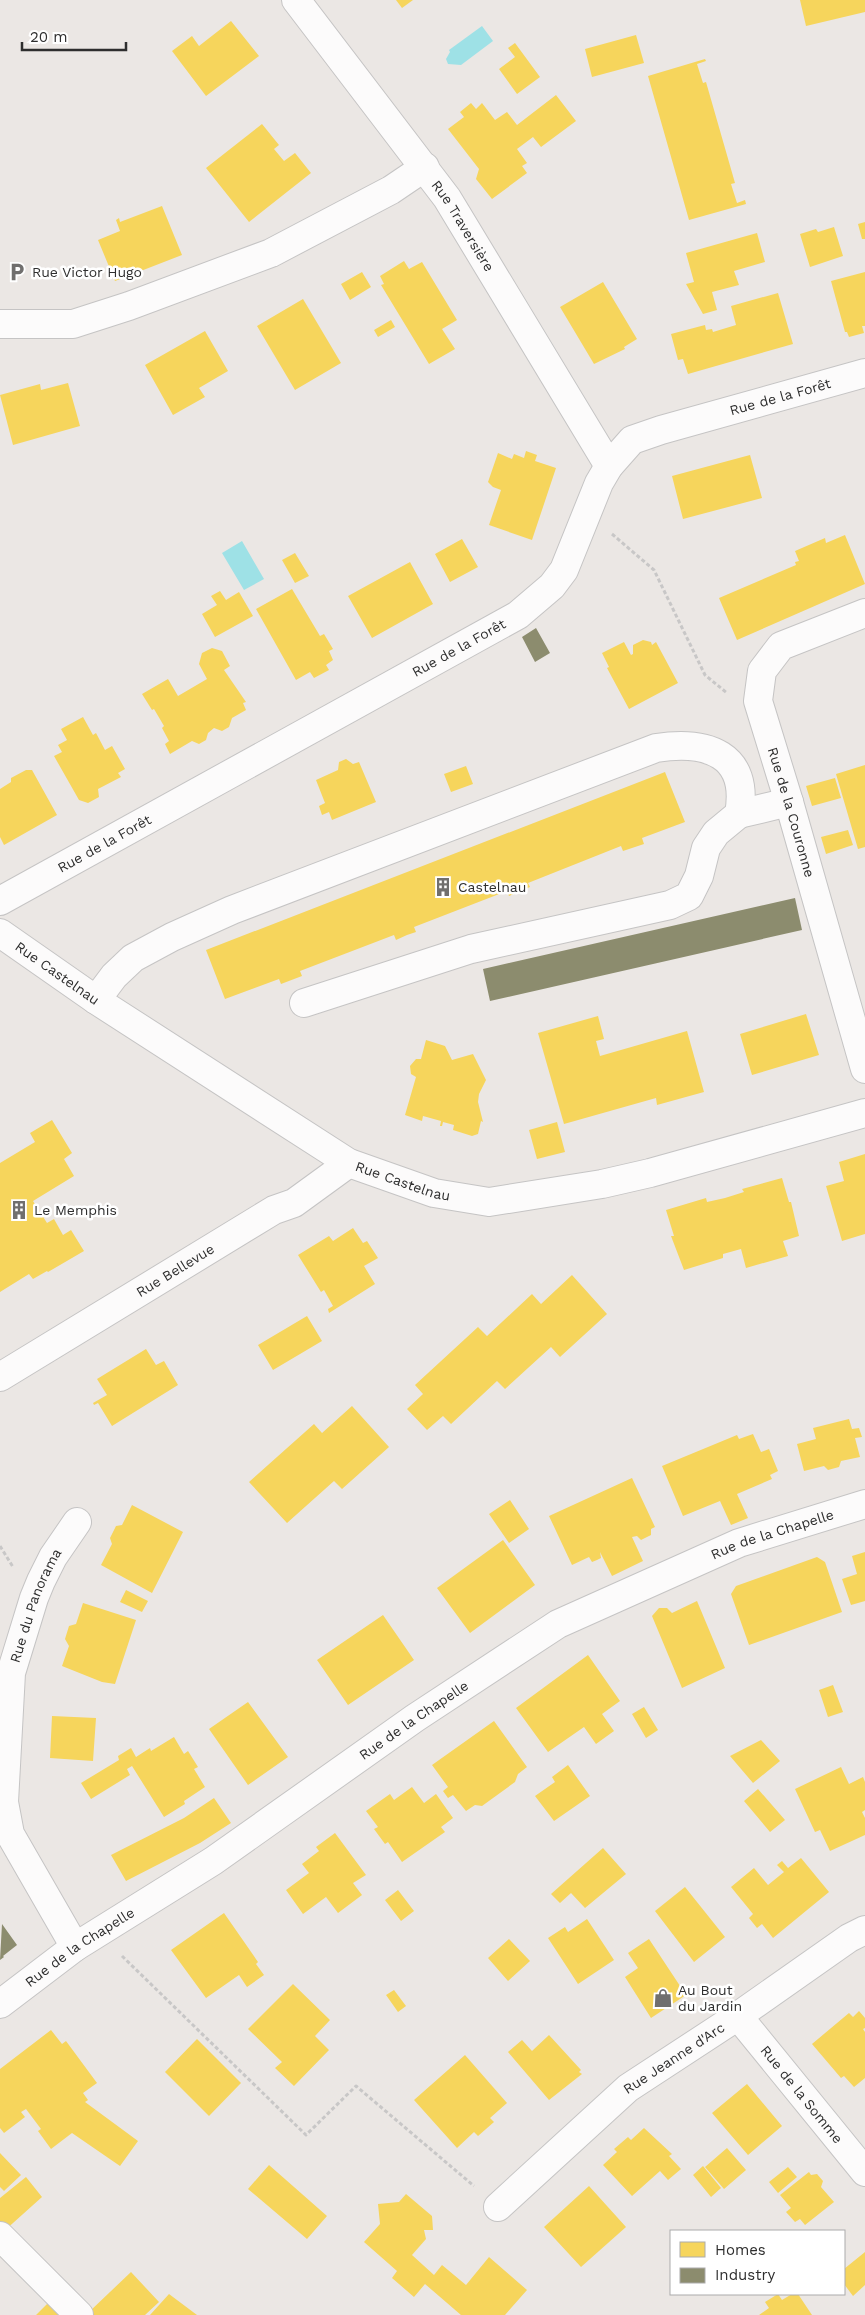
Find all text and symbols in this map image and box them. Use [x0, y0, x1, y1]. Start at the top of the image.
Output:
scale bar [22, 20, 126, 52]
text: 20 m [30, 28, 68, 46]
street label: Rue Traversière [428, 177, 497, 274]
parking icon: Rue Victor Hugo [6, 261, 28, 283]
place label: Rue Victor Hugo [32, 264, 142, 280]
street label: Rue de la Forêt [728, 375, 833, 418]
street label: Rue de la Forêt [409, 615, 508, 680]
street label: Rue de la Couronne [765, 745, 818, 879]
street label: Rue de la Forêt [55, 811, 154, 876]
building icon: Castelnau [432, 876, 454, 898]
place label: Castelnau [458, 879, 526, 895]
street label: Rue Castelnau [12, 938, 103, 1008]
street label: Rue Castelnau [353, 1158, 451, 1204]
building icon: Le Memphis [8, 1199, 30, 1221]
place label: Le Memphis [34, 1202, 117, 1218]
street label: Rue Bellevue [133, 1240, 217, 1300]
street label: Rue de la Chapelle [708, 1506, 836, 1563]
street label: Rue du Panorama [7, 1545, 65, 1665]
street label: Rue de la Chapelle [356, 1677, 471, 1763]
street label: Rue de la Chapelle [22, 1904, 137, 1990]
place label: Au Bout du Jardin [678, 1982, 742, 2014]
shop icon: Au Bout du Jardin [652, 1987, 674, 2009]
street label: Rue Jeanne d'Arc [620, 2019, 728, 2097]
street label: Rue de la Somme [757, 2042, 846, 2146]
legend [670, 2230, 845, 2295]
text: Homes [715, 2241, 766, 2259]
text: Industry [715, 2266, 776, 2284]

